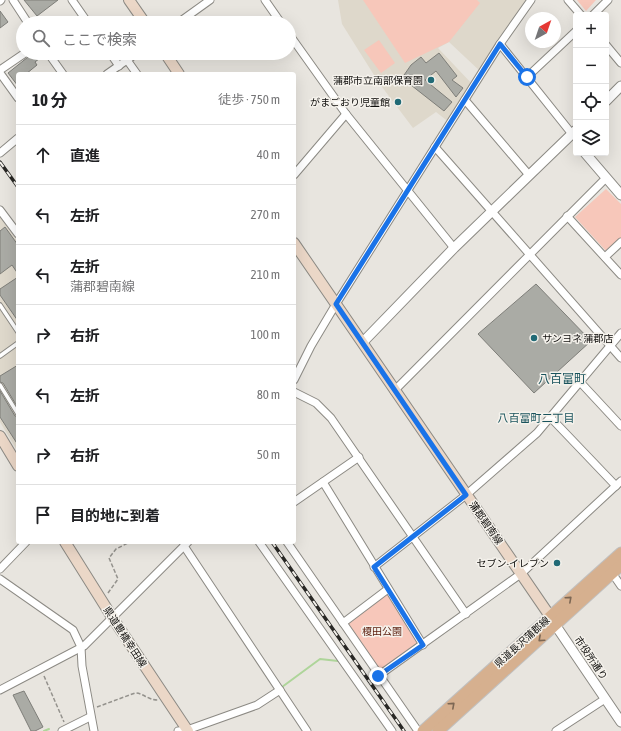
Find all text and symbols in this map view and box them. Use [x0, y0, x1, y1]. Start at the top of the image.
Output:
north arrow [525, 12, 561, 48]
map controls [573, 12, 609, 156]
button: + [573, 12, 609, 48]
search box [16, 16, 296, 60]
icon: search [30, 27, 52, 49]
text: ここで検索 [62, 31, 137, 48]
button: − [573, 48, 609, 84]
route start [518, 68, 536, 86]
place label: 蒲郡市立南部保育園 [333, 75, 423, 86]
marker: 蒲郡市立南部保育園 [426, 75, 436, 85]
button: locate [573, 84, 609, 120]
text: 10 分 [32, 90, 67, 110]
text: 徒歩 · 750 m [218, 92, 280, 107]
place label: がまごおり児童館 [310, 97, 390, 108]
marker: がまごおり児童館 [393, 97, 403, 107]
button: layers [573, 120, 609, 156]
icon: ahead [32, 144, 54, 166]
text: 直進 [70, 147, 100, 164]
text: 40 m [257, 147, 280, 162]
icon: left [32, 204, 54, 226]
text: 左折 [70, 207, 100, 224]
text: 270 m [251, 207, 280, 222]
text: 左折 [70, 258, 100, 275]
icon: left [32, 264, 54, 286]
text: 210 m [251, 267, 280, 282]
text: 蒲郡碧南線 [70, 279, 135, 294]
icon: right [32, 324, 54, 346]
text: 右折 [70, 327, 100, 344]
text: 100 m [251, 327, 280, 342]
marker: サンヨネ 蒲郡店 [529, 333, 539, 343]
place label: サンヨネ 蒲郡店 [542, 333, 613, 344]
district label: 八百富町 [538, 372, 586, 386]
icon: left [32, 384, 54, 406]
text: 左折 [70, 387, 100, 404]
text: 80 m [257, 387, 280, 402]
district label: 八百富町二丁目 [498, 412, 575, 424]
icon: right [32, 444, 54, 466]
text: 右折 [70, 447, 100, 464]
text: 50 m [257, 447, 280, 462]
street label: 蒲郡碧南線 [467, 499, 505, 547]
icon: arrive [32, 504, 54, 526]
text: 目的地に到着 [70, 507, 160, 524]
place label: セブン-イレブン [477, 558, 549, 569]
marker: セブン-イレブン [552, 558, 562, 568]
one-way arrow [564, 596, 572, 604]
street label: 県道豊橋幸田線 [101, 605, 149, 669]
street label: 県道長沢蒲郡線 [492, 614, 552, 670]
park label: 榎田公園 [362, 626, 402, 637]
street label: 市役所通り [572, 634, 610, 682]
one-way arrow [538, 635, 546, 642]
route end [369, 667, 387, 685]
one-way arrow [447, 703, 454, 710]

